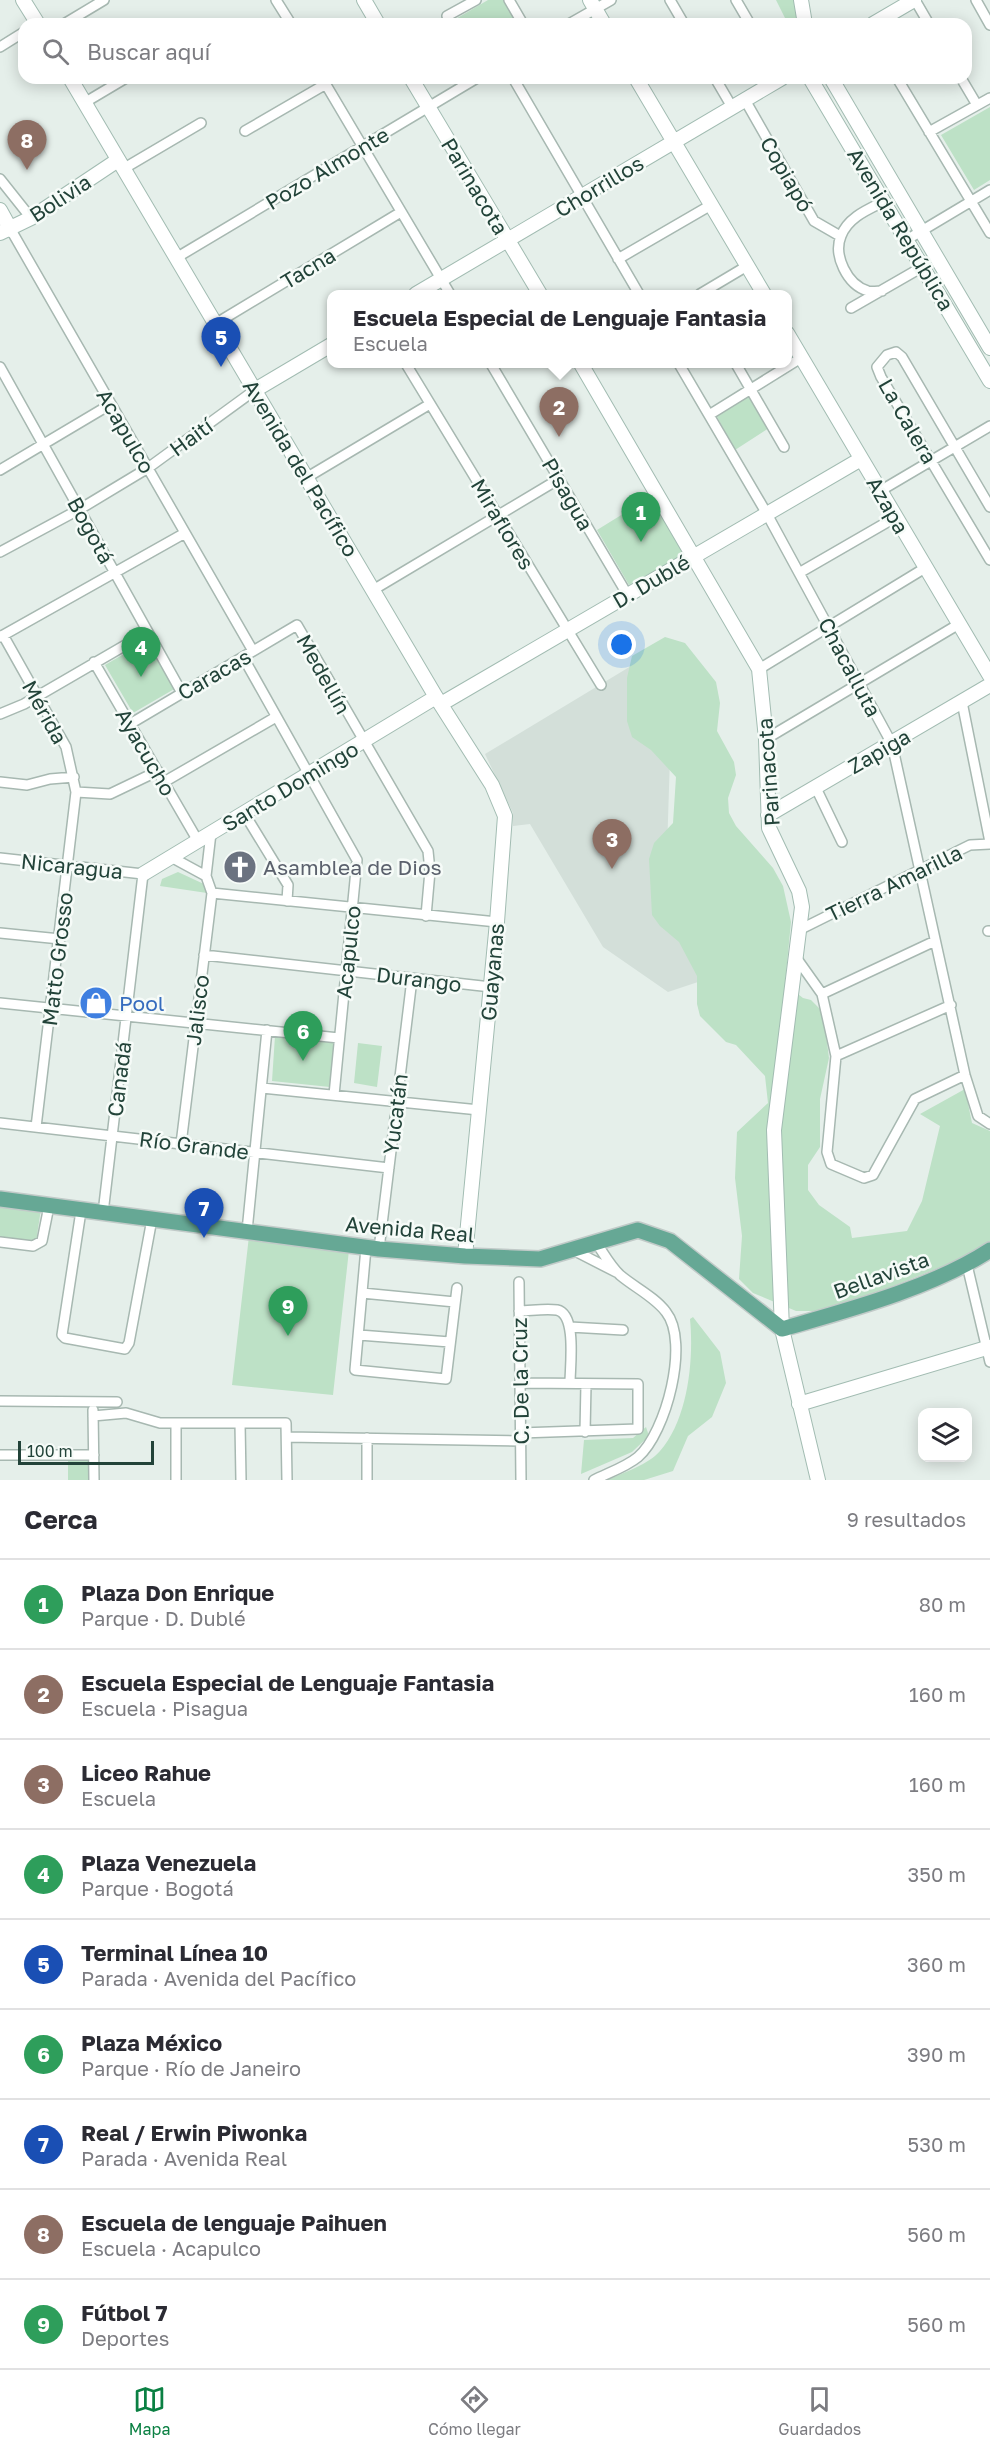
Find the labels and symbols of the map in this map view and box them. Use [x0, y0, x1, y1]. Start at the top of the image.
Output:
pin: 8 [8, 120, 46, 170]
street label: Pozo Almonte [260, 121, 394, 215]
street label: Copiapó [755, 132, 819, 216]
street label: Parinacota [436, 133, 514, 239]
street label: Avenida República [842, 143, 960, 315]
street label: Chorrillos [550, 149, 648, 223]
street label: Bolivia [24, 169, 96, 227]
street label: Tacna [276, 242, 340, 294]
pin: 5 [202, 318, 240, 367]
street label: La Calera [873, 374, 943, 468]
street label: Avenida del Pacífico [238, 375, 364, 561]
street label: Acapulco [91, 384, 161, 478]
pin: 2 [540, 388, 578, 437]
street label: Haití [164, 412, 219, 461]
street label: Pisagua [537, 453, 599, 535]
street label: Azapa [861, 472, 915, 538]
street label: Miraflores [466, 474, 540, 574]
street label: Bogotá [62, 492, 120, 568]
pin: 1 [622, 492, 660, 542]
street label: D. Dublé [608, 549, 694, 613]
street label: Chacalluta [813, 613, 887, 721]
pin: 4 [122, 628, 160, 677]
street label: Medellín [291, 630, 357, 718]
your location [607, 630, 636, 659]
street label: Caracas [173, 643, 255, 705]
street label: Mérida [17, 676, 73, 748]
street label: Ayacucho [111, 704, 181, 800]
street label: Parinacota [751, 717, 785, 827]
street label: Zapiga [843, 723, 915, 779]
street label: Santo Domingo [217, 735, 363, 837]
pin: 3 [592, 820, 632, 869]
street label: Tierra Amarilla [822, 839, 966, 927]
street label: Nicaragua [20, 848, 124, 884]
church icon: Asamblea de Dios [222, 849, 258, 885]
place label: Asamblea de Dios [263, 854, 442, 880]
street label: Matto Grosso [36, 891, 78, 1027]
street label: Acapulco [330, 904, 366, 1000]
street label: Guayanas [475, 922, 509, 1022]
street label: Durango [375, 961, 463, 997]
street label: Jalisco [180, 973, 214, 1047]
shop icon: Pool [78, 985, 114, 1021]
place label: Pool [119, 990, 164, 1016]
pin: 6 [284, 1012, 322, 1061]
street label: Canadá [101, 1040, 137, 1118]
street label: Yucatán [377, 1072, 413, 1156]
street label: Río Grande [138, 1125, 250, 1165]
pin: 7 [184, 1188, 224, 1238]
street label: Avenida Real [344, 1210, 476, 1248]
street label: Bellavista [830, 1246, 932, 1304]
pin: 9 [268, 1286, 308, 1336]
street label: C. De la Cruz [506, 1317, 534, 1445]
scale bar [18, 1438, 154, 1466]

